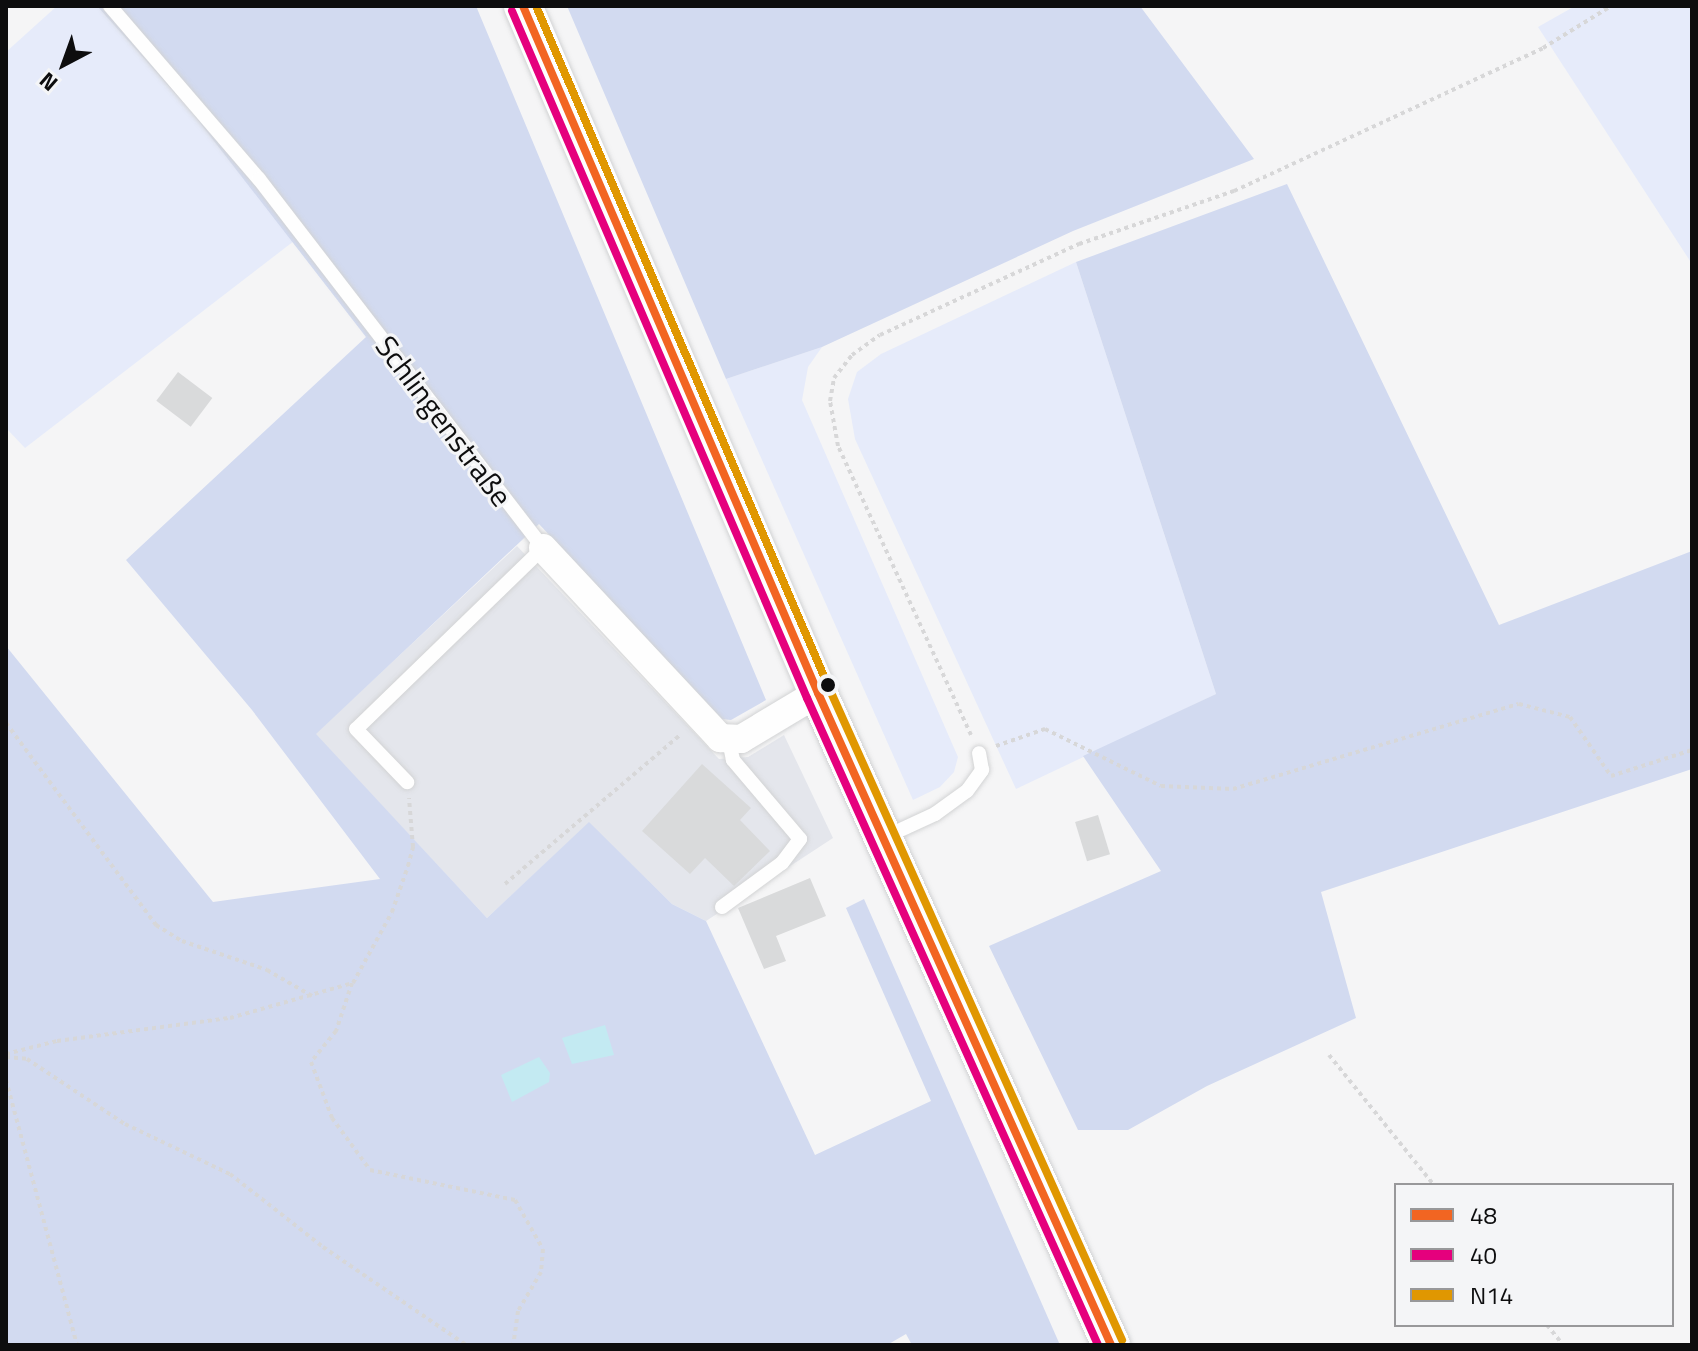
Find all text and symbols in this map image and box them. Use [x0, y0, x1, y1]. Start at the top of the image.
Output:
north arrow [24, 24, 104, 104]
text: N [31, 64, 65, 100]
street label: Schlingenstraße [368, 329, 520, 513]
unlabelled marker [820, 677, 836, 693]
legend [1394, 1183, 1674, 1327]
text: 48 [1470, 1197, 1497, 1233]
text: 40 [1470, 1237, 1497, 1273]
text: N14 [1470, 1277, 1513, 1313]

